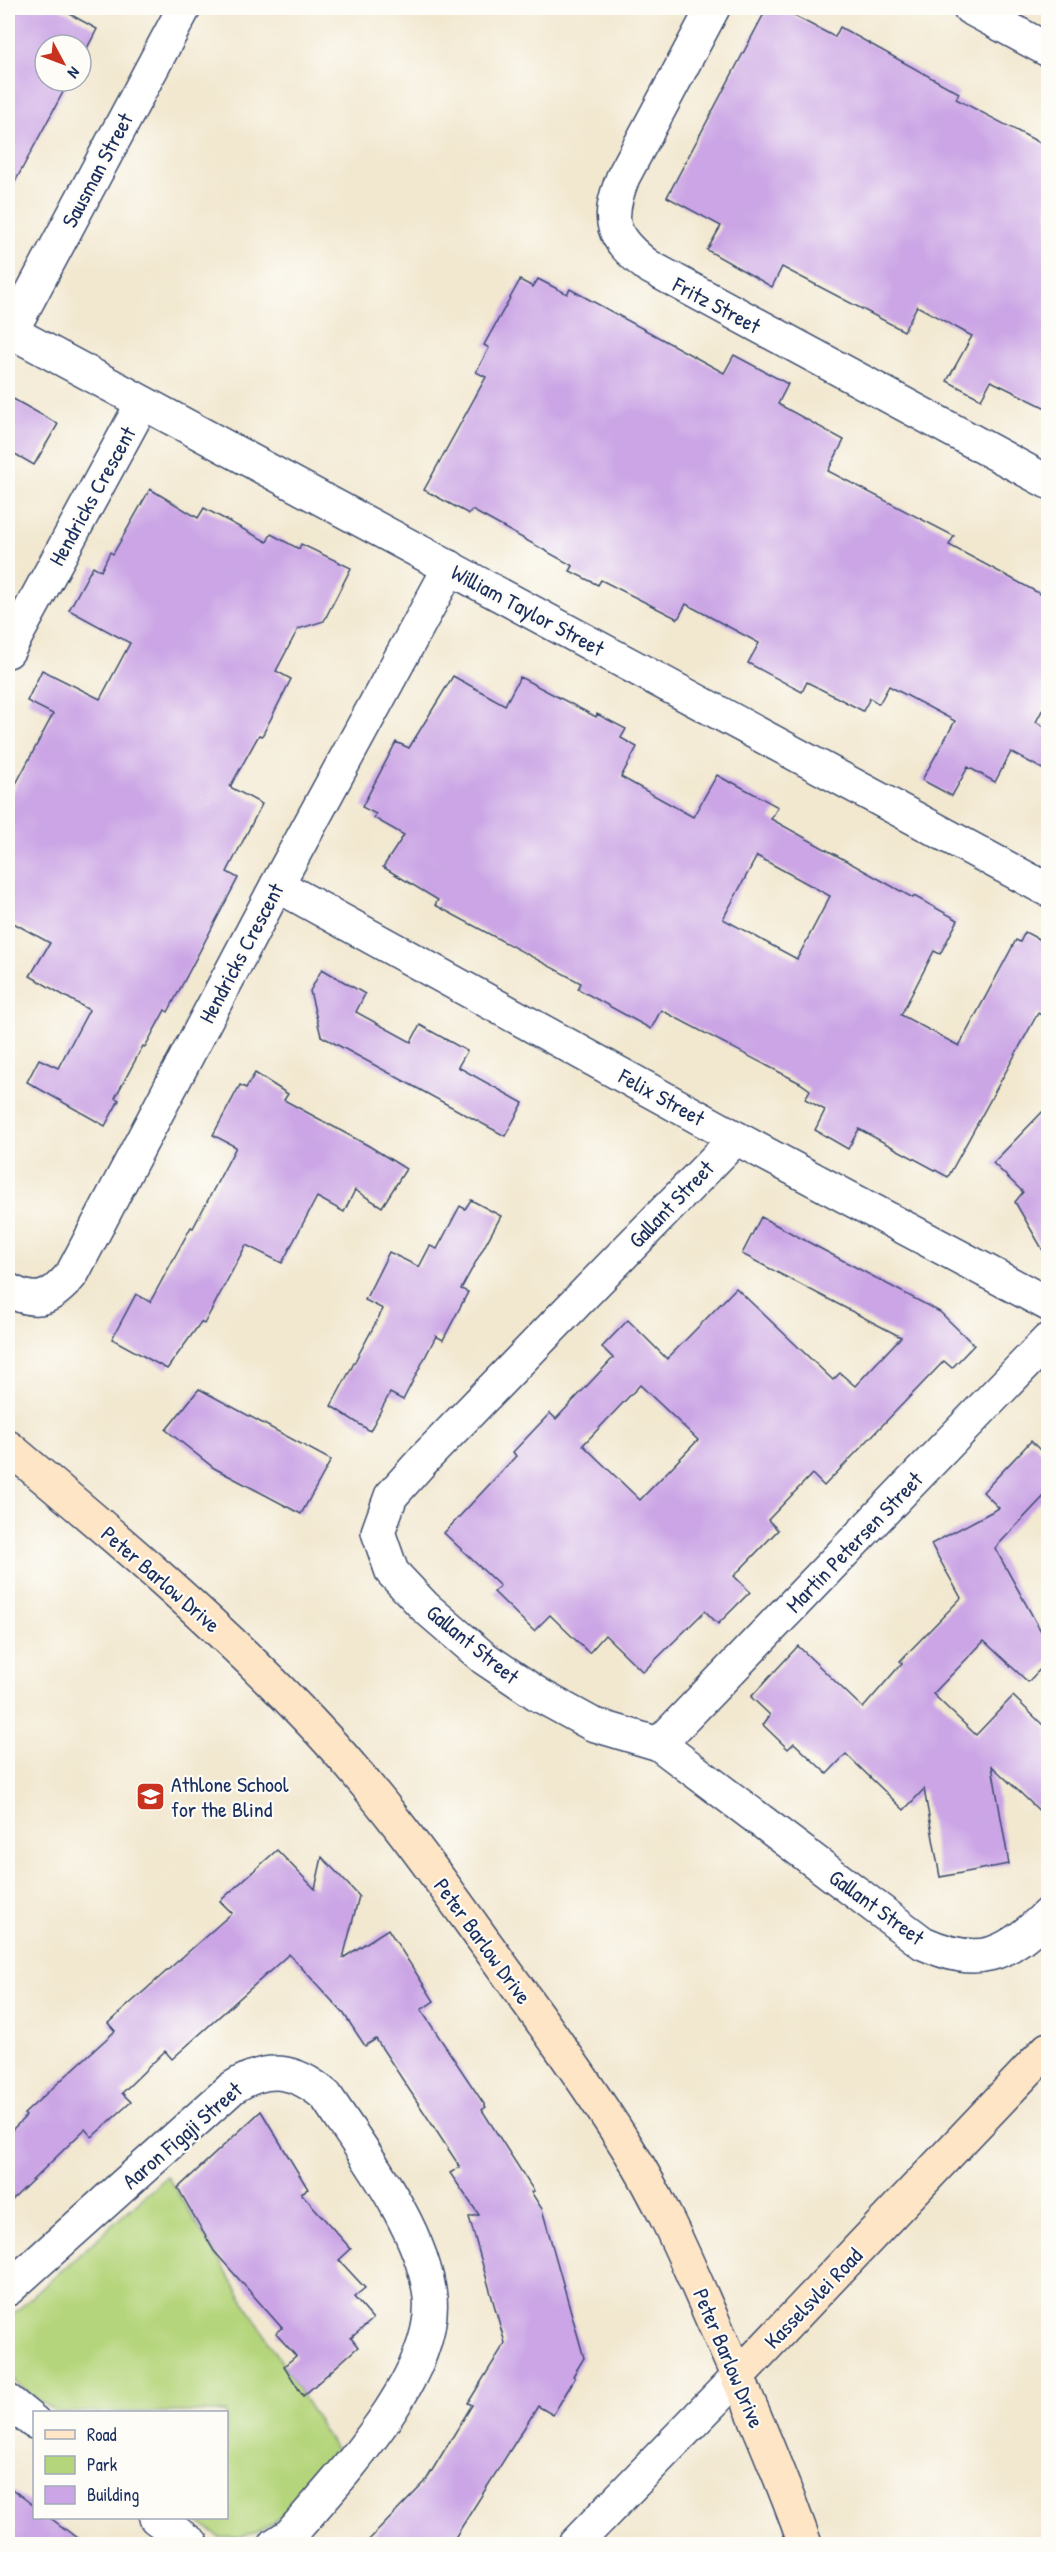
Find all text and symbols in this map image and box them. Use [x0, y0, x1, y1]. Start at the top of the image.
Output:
north arrow [33, 33, 93, 93]
text: N [63, 62, 85, 84]
street label: Sausman Street [54, 107, 140, 233]
street label: Fritz Street [667, 269, 766, 341]
street label: Hendricks Crescent [41, 421, 143, 571]
street label: William Taylor Street [446, 557, 610, 663]
street label: Hendricks Crescent [191, 877, 291, 1028]
street label: Felix Street [613, 1061, 711, 1133]
street label: Gallant Street [622, 1153, 721, 1254]
street label: Martin Petersen Street [779, 1465, 929, 1619]
street label: Peter Barlow Drive [95, 1519, 227, 1639]
street label: Gallant Street [420, 1597, 526, 1691]
place label: Athlone School for the Blind [171, 1769, 289, 1824]
school or university icon: Athlone School for the Blind [134, 1781, 166, 1813]
street label: Gallant Street [823, 1862, 931, 1952]
street label: Peter Barlow Drive [427, 1872, 539, 2010]
street label: Aaron Figaji Street [116, 2074, 249, 2195]
street label: Kasselsvlei Road [757, 2241, 869, 2355]
street label: Peter Barlow Drive [686, 2284, 772, 2433]
legend [33, 2411, 228, 2519]
text: Road [87, 2422, 117, 2447]
text: Park [87, 2452, 118, 2477]
text: Building [87, 2482, 139, 2507]

